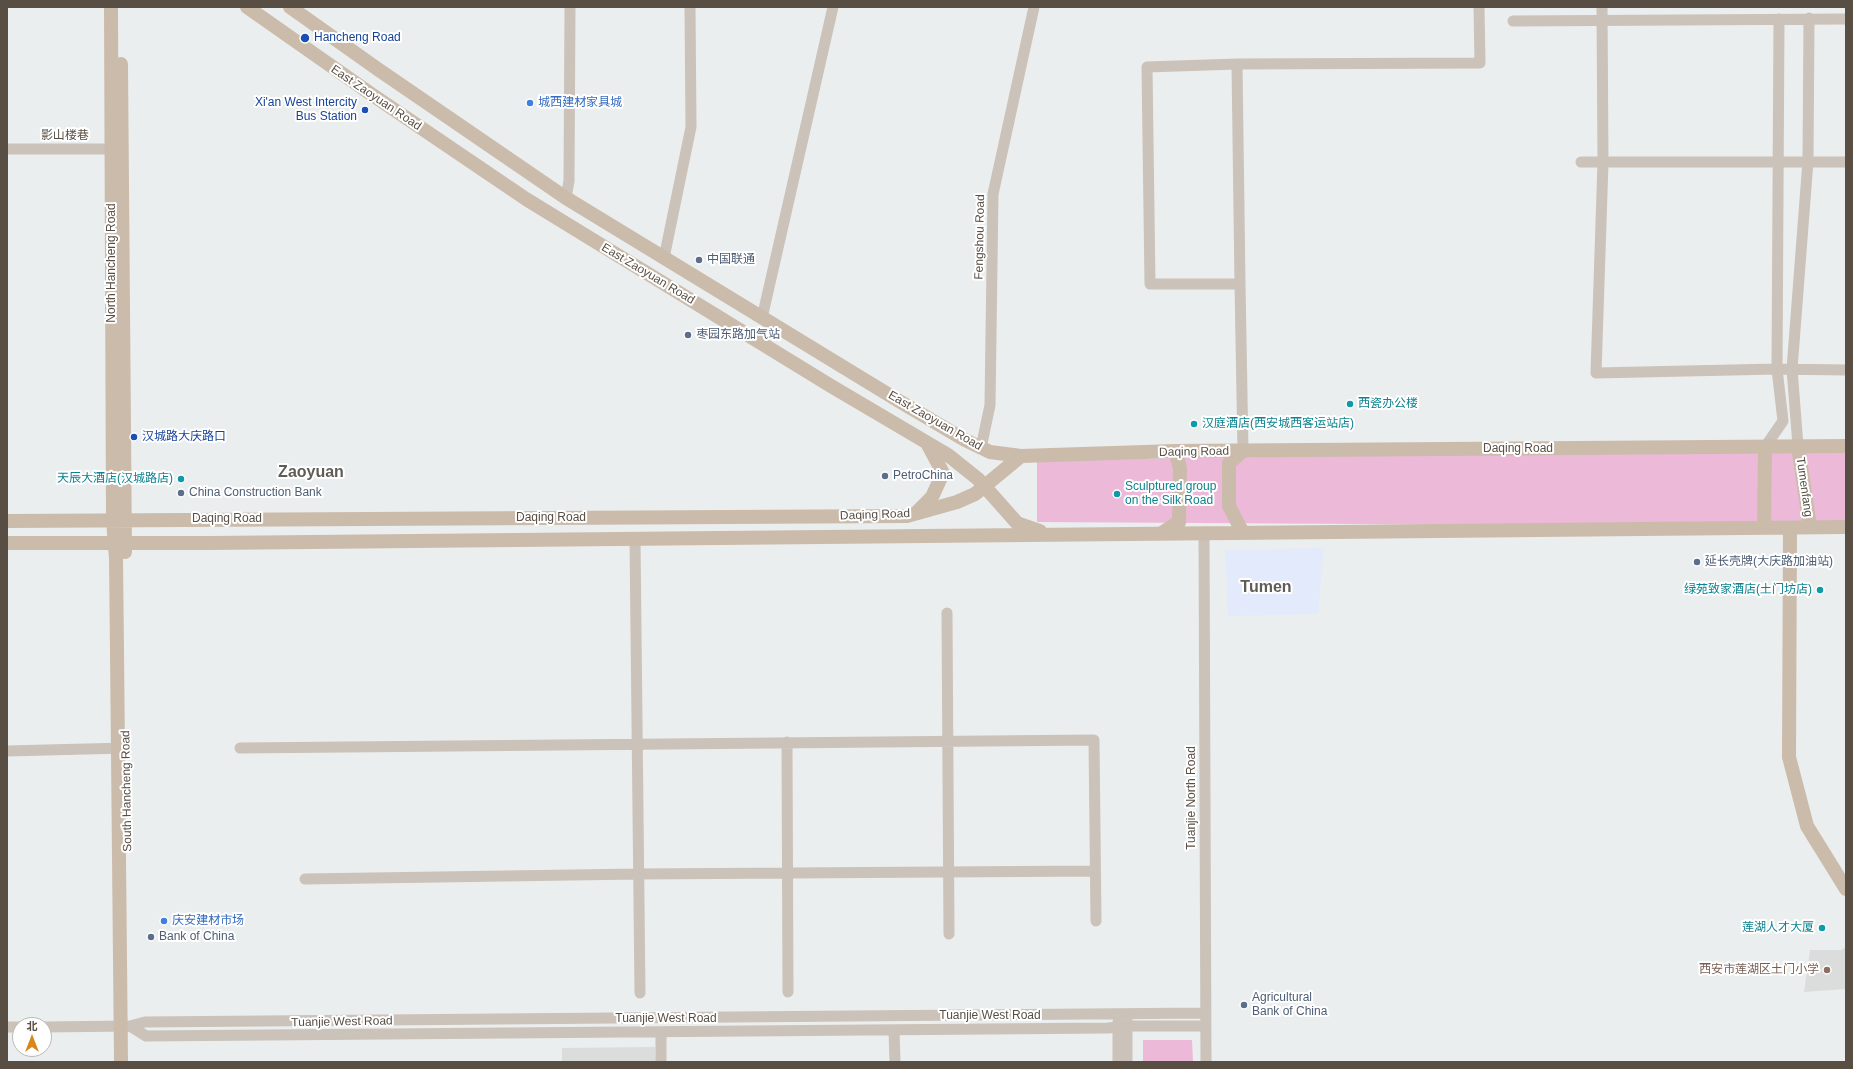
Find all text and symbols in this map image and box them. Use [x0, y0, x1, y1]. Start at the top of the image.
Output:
place label: Hancheng Road [314, 31, 401, 45]
marker: Hancheng Road [299, 32, 311, 44]
street label: East Zaoyuan Road [328, 62, 424, 134]
place label: Xi'an West Intercity Bus Station [255, 96, 357, 124]
place label: 城西建材家具城 [538, 96, 622, 110]
marker: 城西建材家具城 [525, 98, 535, 108]
marker: Xi'an West Intercity Bus Station [360, 105, 370, 115]
street label: 影山楼巷 [41, 129, 89, 143]
street label: Fengshou Road [972, 194, 988, 280]
street label: North Hancheng Road [105, 203, 119, 323]
street label: East Zaoyuan Road [599, 241, 697, 307]
place label: 中国联通 [707, 253, 755, 267]
marker: 中国联通 [694, 255, 704, 265]
place label: 枣园东路加气站 [696, 328, 780, 342]
marker: 枣园东路加气站 [683, 330, 693, 340]
street label: East Zaoyuan Road [885, 388, 985, 454]
place label: 西瓷办公楼 [1358, 397, 1418, 411]
marker: 西瓷办公楼 [1345, 399, 1355, 409]
place label: 汉庭酒店(西安城西客运站店) [1202, 417, 1354, 431]
marker: 汉庭酒店(西安城西客运站店) [1189, 419, 1199, 429]
place label: 汉城路大庆路口 [142, 430, 226, 444]
marker: 汉城路大庆路口 [129, 432, 139, 442]
street label: Daqing Road [1483, 442, 1553, 456]
street label: Daqing Road [1159, 444, 1229, 460]
street label: Tumenfang [1793, 456, 1815, 518]
district label: Zaoyuan [278, 463, 344, 483]
place label: PetroChina [893, 469, 953, 483]
marker: PetroChina [880, 471, 890, 481]
place label: 天辰大酒店(汉城路店) [57, 472, 173, 486]
marker: 天辰大酒店(汉城路店) [176, 474, 186, 484]
place label: Sculptured group on the Silk Road [1125, 480, 1216, 508]
place label: China Construction Bank [189, 486, 322, 500]
marker: China Construction Bank [176, 488, 186, 498]
marker: Sculptured group on the Silk Road [1112, 489, 1122, 499]
street label: Daqing Road [840, 507, 910, 523]
street label: Daqing Road [516, 511, 586, 525]
street label: Daqing Road [192, 512, 262, 526]
place label: 延长壳牌(大庆路加油站) [1705, 555, 1833, 569]
marker: 延长壳牌(大庆路加油站) [1692, 557, 1702, 567]
district label: Tumen [1240, 578, 1292, 598]
place label: 绿苑致家酒店(土门坊店) [1684, 583, 1812, 597]
marker: 绿苑致家酒店(土门坊店) [1815, 585, 1825, 595]
street label: South Hancheng Road [119, 730, 135, 852]
street label: Tuanjie North Road [1185, 746, 1199, 850]
place label: 庆安建材市场 [172, 914, 244, 928]
marker: 庆安建材市场 [159, 916, 169, 926]
place label: 莲湖人才大厦 [1742, 921, 1814, 935]
marker: 莲湖人才大厦 [1817, 923, 1827, 933]
place label: Bank of China [159, 930, 234, 944]
marker: Bank of China [146, 932, 156, 942]
place label: 西安市莲湖区土门小学 [1699, 963, 1819, 977]
marker: 西安市莲湖区土门小学 [1822, 965, 1832, 975]
place label: Agricultural Bank of China [1252, 991, 1327, 1019]
marker: Agricultural Bank of China [1239, 1000, 1249, 1010]
street label: Tuanjie West Road [939, 1009, 1041, 1023]
street label: Tuanjie West Road [615, 1012, 717, 1026]
street label: Tuanjie West Road [291, 1014, 393, 1030]
north arrow [12, 1017, 52, 1057]
text: 北 [27, 1020, 38, 1032]

